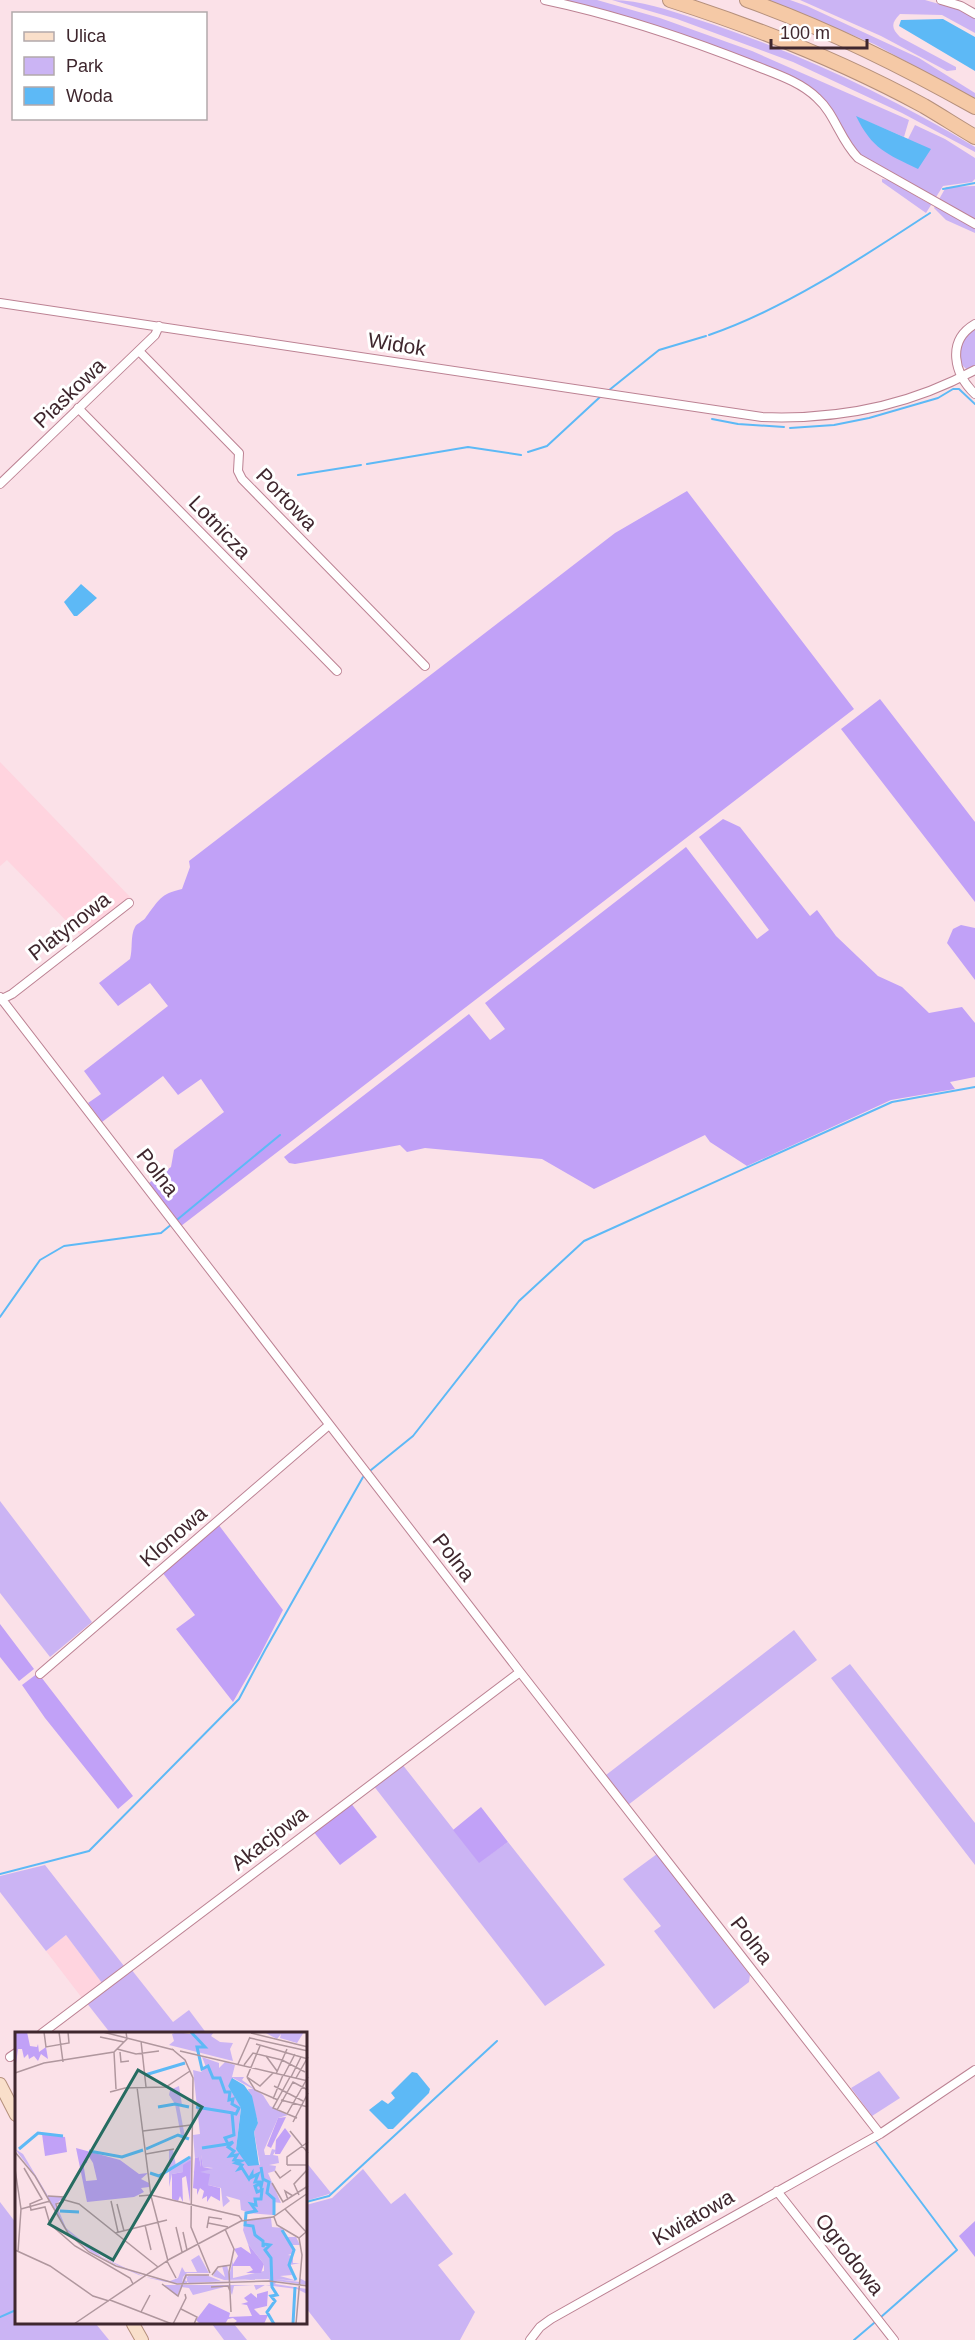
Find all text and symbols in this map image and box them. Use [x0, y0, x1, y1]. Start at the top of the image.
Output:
legend [12, 12, 207, 120]
scale bar [771, 12, 867, 50]
text: 100 m [780, 23, 830, 43]
text: Ulica [66, 26, 107, 46]
text: Park [66, 56, 104, 76]
text: Woda [66, 86, 114, 106]
street label: Widok [366, 328, 428, 360]
street label: Piaskowa [29, 353, 110, 432]
street label: Portowa [252, 463, 322, 535]
street label: Lotnicza [185, 491, 256, 563]
street label: Platynowa [24, 887, 115, 965]
street label: Polna [132, 1144, 184, 1200]
street label: Klonowa [135, 1501, 211, 1571]
street label: Polna [428, 1529, 480, 1585]
street label: Akacjowa [227, 1801, 312, 1875]
street label: Polna [726, 1912, 778, 1968]
inset map [15, 2032, 308, 2325]
street label: Kwiatowa [648, 2184, 738, 2249]
street label: Ogrodowa [811, 2209, 889, 2300]

